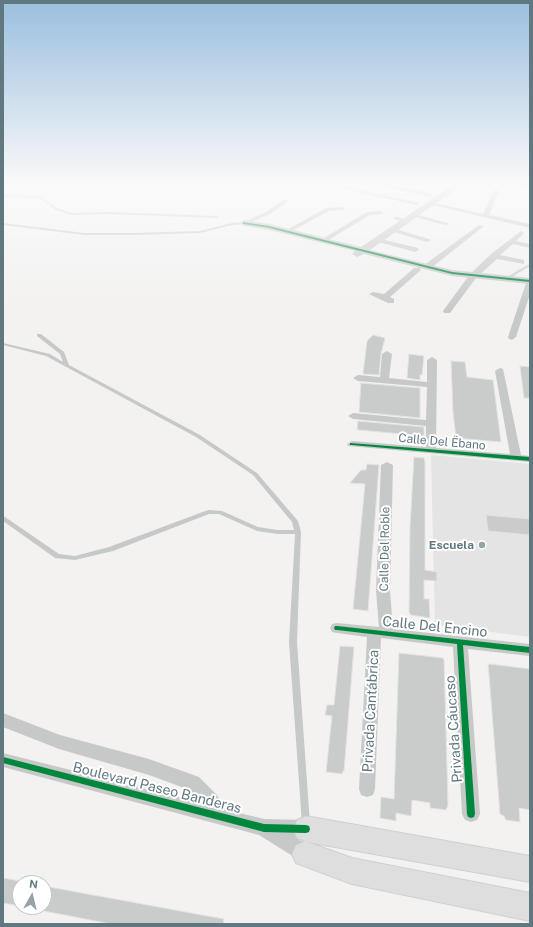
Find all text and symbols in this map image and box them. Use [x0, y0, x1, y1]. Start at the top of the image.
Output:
street label: Calle Del Ëbano [398, 431, 486, 453]
street label: Calle Del Roble [377, 506, 393, 592]
place label: Escuela [429, 538, 474, 552]
marker: Escuela [477, 540, 487, 550]
street label: Calle Del Encino [382, 613, 488, 641]
street label: Privada Cantábrica [359, 649, 383, 773]
street label: Privada Cáucaso [442, 675, 466, 783]
street label: Boulevard Paseo Banderas [71, 759, 243, 817]
north arrow [12, 875, 52, 915]
text: N [28, 878, 39, 891]

